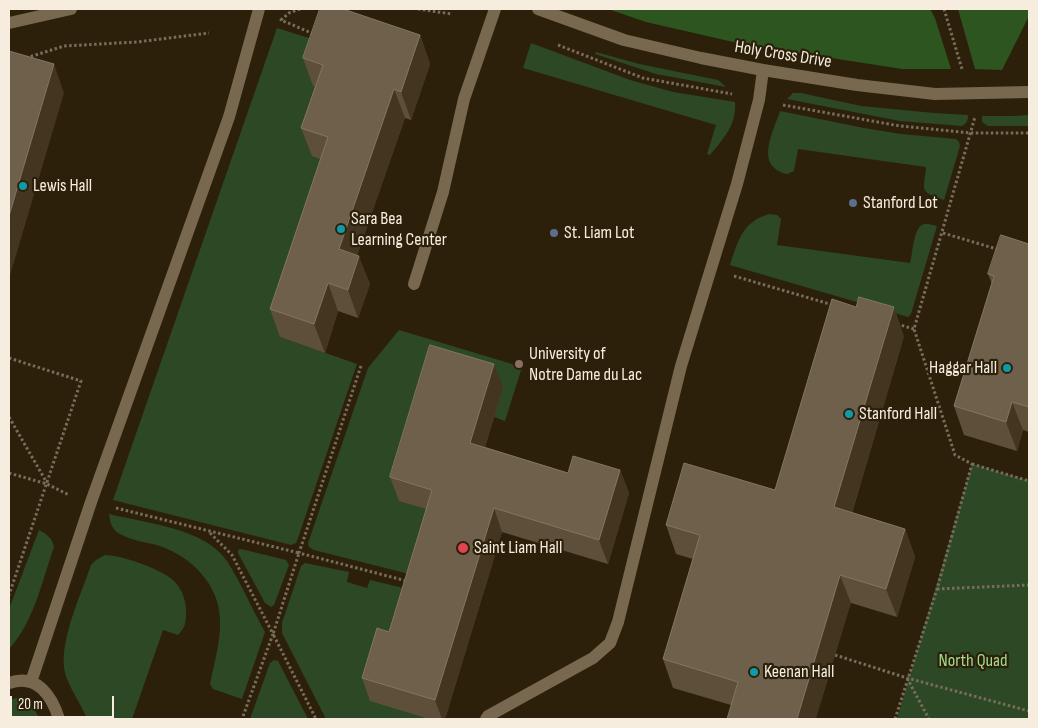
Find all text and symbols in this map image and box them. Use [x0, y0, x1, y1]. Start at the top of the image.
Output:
street label: Holy Cross Drive [733, 37, 833, 73]
place label: Lewis Hall [33, 175, 92, 197]
marker: Lewis Hall [17, 180, 29, 192]
place label: Stanford Lot [863, 192, 938, 214]
marker: Stanford Lot [847, 197, 859, 209]
place label: Sara Bea Learning Center [351, 208, 447, 250]
place label: St. Liam Lot [564, 222, 634, 244]
marker: Sara Bea Learning Center [335, 223, 347, 235]
marker: St. Liam Lot [548, 227, 560, 239]
place label: University of Notre Dame du Lac [529, 343, 642, 386]
place label: Haggar Hall [929, 357, 997, 379]
marker: University of Notre Dame du Lac [513, 358, 525, 370]
marker: Haggar Hall [1001, 362, 1013, 374]
place label: Stanford Hall [859, 403, 937, 425]
marker: Stanford Hall [843, 408, 855, 420]
place label: Saint Liam Hall [474, 537, 562, 559]
marker: Saint Liam Hall [456, 541, 470, 555]
park label: North Quad [939, 650, 1007, 672]
place label: Keenan Hall [764, 661, 834, 683]
marker: Keenan Hall [748, 666, 760, 678]
scale bar [12, 686, 116, 718]
text: 20 m [18, 695, 43, 714]

